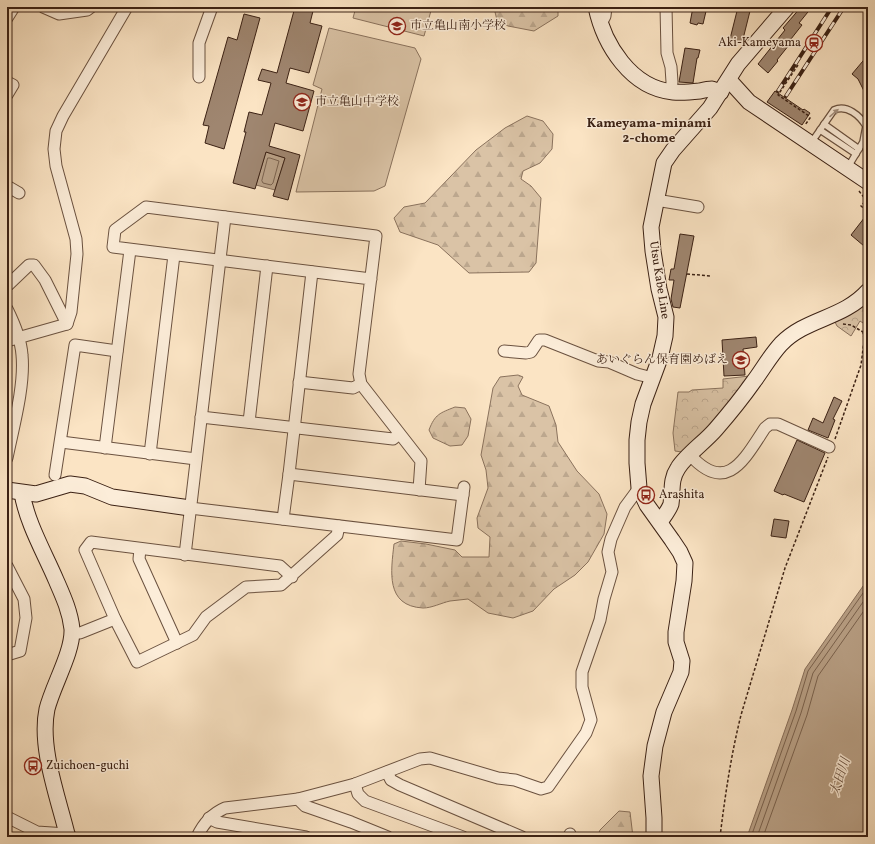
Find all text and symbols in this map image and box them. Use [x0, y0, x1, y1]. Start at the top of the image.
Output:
school or university icon: 市立亀山南小学校 [387, 16, 407, 36]
place label: 市立亀山南小学校 [410, 18, 506, 34]
station icon: Aki-Kameyama [804, 33, 824, 53]
place label: Aki-Kameyama [718, 35, 801, 51]
school or university icon: 市立亀山中学校 [292, 92, 312, 112]
place label: 市立亀山中学校 [315, 94, 399, 110]
one-way arrow [829, 108, 839, 117]
district label: Kameyama-minami 2-chome [587, 115, 712, 148]
street label: Utsu Kabe Line [645, 240, 673, 320]
school or university icon: あいぐらん保育園めばえ [731, 350, 751, 370]
place label: あいぐらん保育園めばえ [596, 352, 728, 368]
bus stop icon: Arashita [636, 485, 656, 505]
place label: Arashita [659, 487, 705, 503]
water label: 太田川 [826, 754, 856, 798]
bus stop icon: Zuichoen-guchi [23, 756, 43, 776]
place label: Zuichoen-guchi [46, 758, 130, 774]

